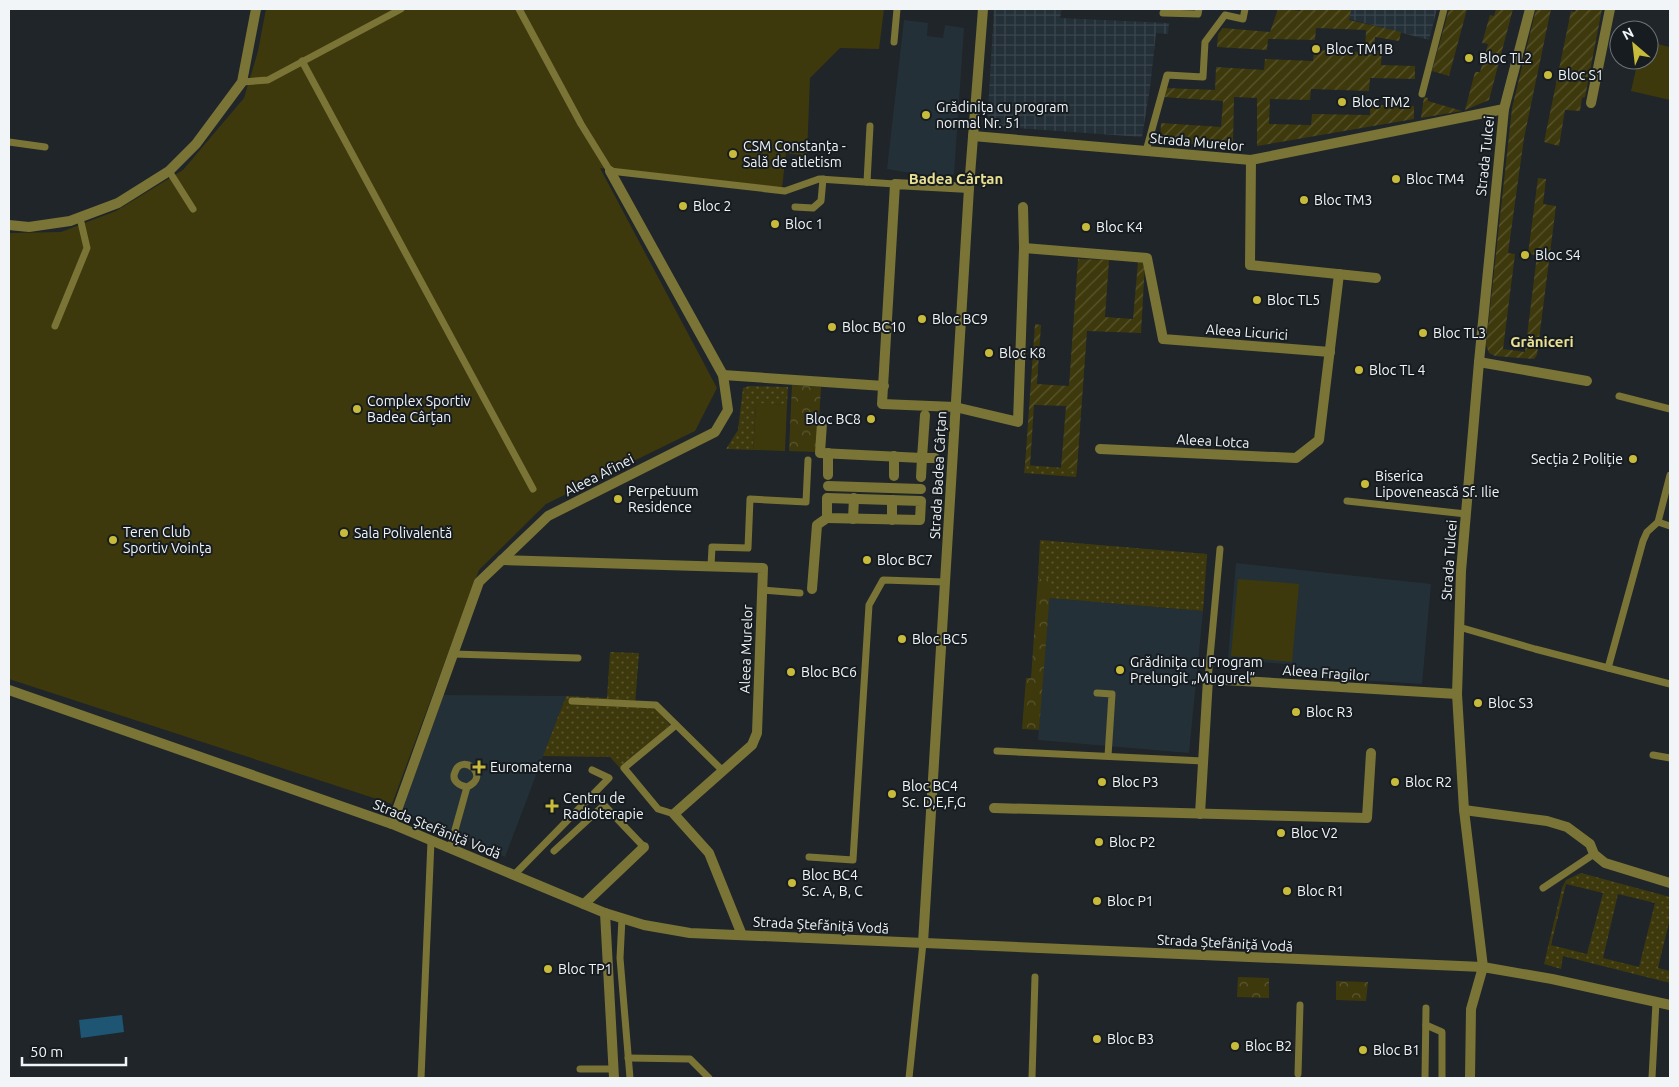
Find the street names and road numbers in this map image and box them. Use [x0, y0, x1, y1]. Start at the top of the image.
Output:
street label: Strada Tulcei [1473, 115, 1497, 197]
street label: Strada Murelor [1149, 130, 1245, 154]
street label: Aleea Licurici [1205, 321, 1289, 343]
street label: Strada Badea Cârțan [927, 411, 949, 539]
street label: Aleea Lotca [1176, 431, 1250, 451]
street label: Aleea Afinei [562, 451, 636, 499]
street label: Strada Tulcei [1438, 519, 1460, 601]
street label: Aleea Murelor [736, 604, 756, 694]
street label: Aleea Fragilor [1282, 662, 1371, 684]
street label: Strada Ștefăniță Vodă [371, 796, 503, 862]
street label: Strada Ștefăniță Vodă [753, 913, 889, 937]
street label: Strada Ștefăniță Vodă [1157, 931, 1293, 955]

